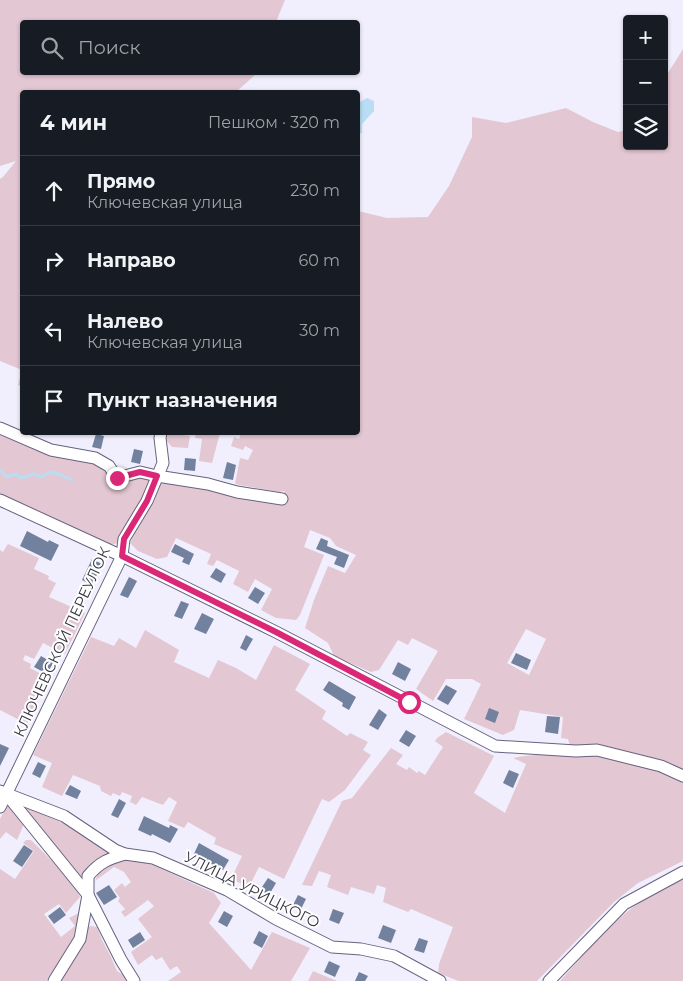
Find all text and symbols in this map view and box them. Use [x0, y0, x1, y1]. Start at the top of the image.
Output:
map controls [623, 15, 668, 150]
button: + [623, 15, 668, 60]
search box [20, 20, 360, 75]
icon: search [38, 34, 66, 62]
text: Поиск [78, 36, 141, 59]
button: − [623, 60, 668, 105]
button: layers [623, 105, 668, 150]
text: 4 мин [40, 110, 107, 135]
text: Пешком · 320 m [208, 113, 340, 132]
text: Прямо [87, 170, 155, 193]
icon: ahead [40, 177, 68, 205]
text: 230 m [290, 181, 340, 200]
text: Ключевская улица [87, 193, 242, 212]
icon: right [40, 247, 68, 275]
text: Направо [87, 249, 176, 272]
text: 60 m [298, 251, 340, 270]
text: Налево [87, 310, 163, 333]
icon: left [40, 317, 68, 345]
text: 30 m [299, 321, 340, 340]
text: Ключевская улица [87, 333, 242, 352]
icon: arrive [40, 387, 68, 415]
text: Пункт назначения [87, 389, 278, 412]
route end [106, 467, 129, 490]
street label: КЛЮЧЕВСКОЙ ПЕРЕУЛОК [9, 543, 114, 740]
route start [398, 691, 421, 714]
street label: УЛИЦА УРИЦКОГО [181, 847, 323, 932]

